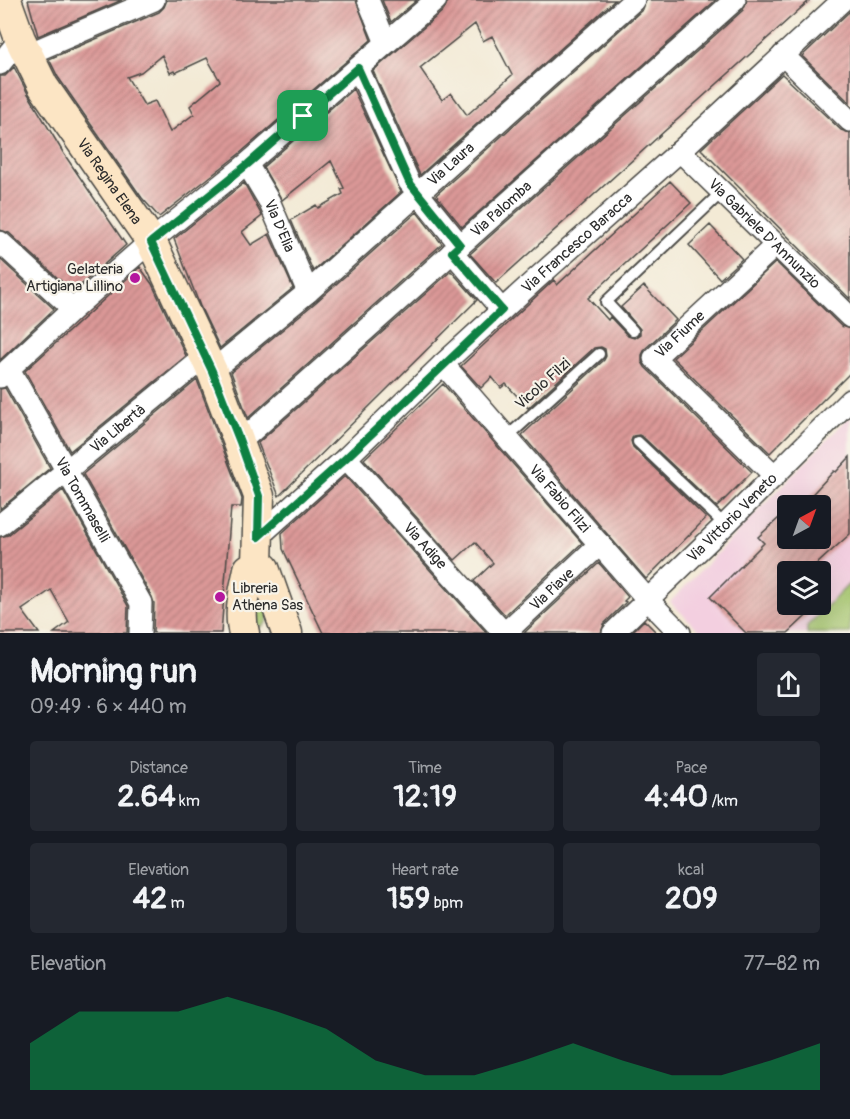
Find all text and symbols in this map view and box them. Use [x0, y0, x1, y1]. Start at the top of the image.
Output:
pin [277, 90, 328, 141]
icon: arrive [286, 99, 319, 132]
street label: Via Regina Elena [73, 135, 146, 228]
street label: Via Laura [423, 138, 478, 190]
street label: Via Gabriele D'Annunzio [704, 174, 825, 293]
street label: Via Palomba [467, 177, 536, 241]
street label: Via Francesco Baracca [518, 188, 636, 297]
street label: Via D'Elia [260, 197, 299, 255]
place label: Gelateria Artigiana Lillino [26, 260, 123, 296]
marker: Gelateria Artigiana Lillino [128, 271, 142, 285]
street label: Via Fiume [651, 306, 709, 362]
street label: Vicolo Filzi [511, 354, 575, 414]
street label: Via Libertà [86, 400, 149, 457]
street label: Via Tommaselli [51, 454, 114, 546]
street label: Via Fabio Filzi [525, 460, 595, 537]
street label: Via Vittorio Veneto [683, 469, 781, 566]
north arrow [777, 495, 831, 549]
map controls [777, 495, 831, 615]
street label: Via Adige [399, 518, 452, 573]
button: layers [777, 561, 831, 615]
street label: Via Piave [525, 563, 578, 615]
place label: Libreria Athena Sas [232, 579, 303, 615]
marker: Libreria Athena Sas [213, 590, 227, 604]
text: Morning run [30, 651, 197, 692]
button: share [757, 653, 820, 716]
text: 09:49 · 6 × 440 m [30, 694, 187, 719]
text: Distance [129, 758, 188, 778]
text: Time [408, 758, 442, 778]
text: Pace [676, 758, 707, 778]
text: 2.64 [117, 778, 176, 815]
text: 12:19 [393, 778, 457, 815]
text: 4:40 [645, 778, 708, 815]
text: km [176, 791, 200, 811]
text: /km [708, 791, 738, 811]
text: Elevation [128, 860, 189, 880]
text: Heart rate [391, 860, 459, 880]
text: kcal [678, 860, 704, 880]
text: 42 [133, 880, 167, 917]
text: 159 [387, 880, 430, 917]
text: 209 [665, 880, 718, 917]
text: m [167, 893, 185, 913]
text: bpm [430, 893, 463, 913]
text: Elevation [30, 951, 106, 976]
text: 77–82 m [744, 951, 820, 976]

